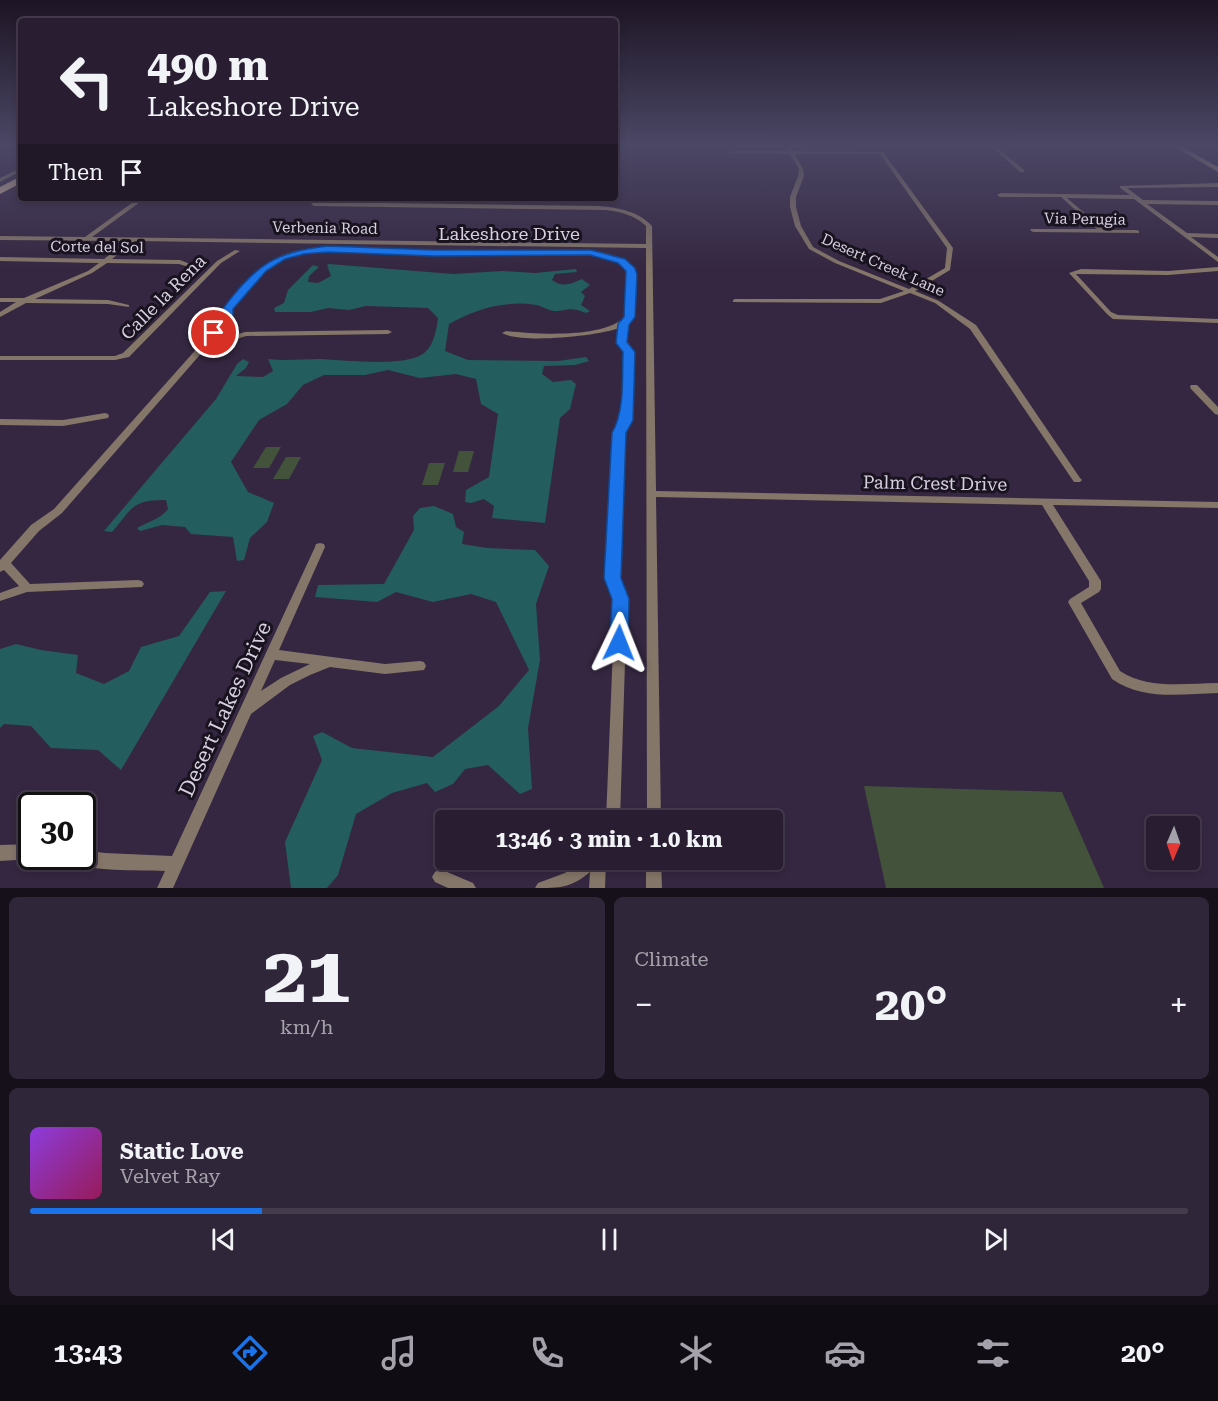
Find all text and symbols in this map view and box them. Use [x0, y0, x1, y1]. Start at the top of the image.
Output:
text: 490 m [147, 41, 269, 90]
icon: left [48, 42, 126, 120]
text: Lakeshore Drive [147, 91, 360, 123]
icon: arrive [115, 156, 148, 189]
text: Then [48, 160, 103, 185]
street label: Via Perugia [1044, 209, 1126, 229]
street label: Verbenia Road [272, 218, 378, 238]
street label: Lakeshore Drive [438, 223, 580, 244]
street label: Desert Creek Lane [819, 230, 947, 300]
street label: Corte del Sol [50, 237, 144, 257]
street label: Calle la Rena [116, 250, 210, 344]
pin [188, 307, 239, 358]
icon: arrive [197, 316, 230, 349]
street label: Palm Crest Drive [863, 471, 1007, 495]
position arrow [587, 611, 651, 675]
street label: Desert Lakes Drive [174, 618, 276, 800]
speed limit sign: 30 [18, 792, 96, 870]
north arrow [1146, 816, 1200, 870]
map controls [1146, 816, 1200, 870]
text: 13:46 · 3 min · 1.0 km [496, 827, 722, 852]
text: 21 [263, 930, 350, 1021]
text: Climate [635, 947, 709, 971]
text: 20° [875, 978, 948, 1031]
text: − [635, 985, 653, 1024]
text: + [1170, 985, 1188, 1024]
text: km/h [280, 1015, 334, 1039]
text: Static Love [120, 1139, 244, 1164]
text: Velvet Ray [120, 1164, 220, 1188]
icon: previous [207, 1223, 240, 1256]
icon: pause [593, 1223, 626, 1256]
icon: next [979, 1223, 1012, 1256]
icon: directions [229, 1332, 271, 1374]
icon: music [378, 1332, 420, 1374]
icon: phone [526, 1332, 568, 1374]
icon: climate [675, 1332, 717, 1374]
icon: car [824, 1332, 866, 1374]
icon: filters [972, 1332, 1014, 1374]
text: 13:43 [53, 1337, 122, 1369]
text: 20° [1121, 1337, 1165, 1369]

